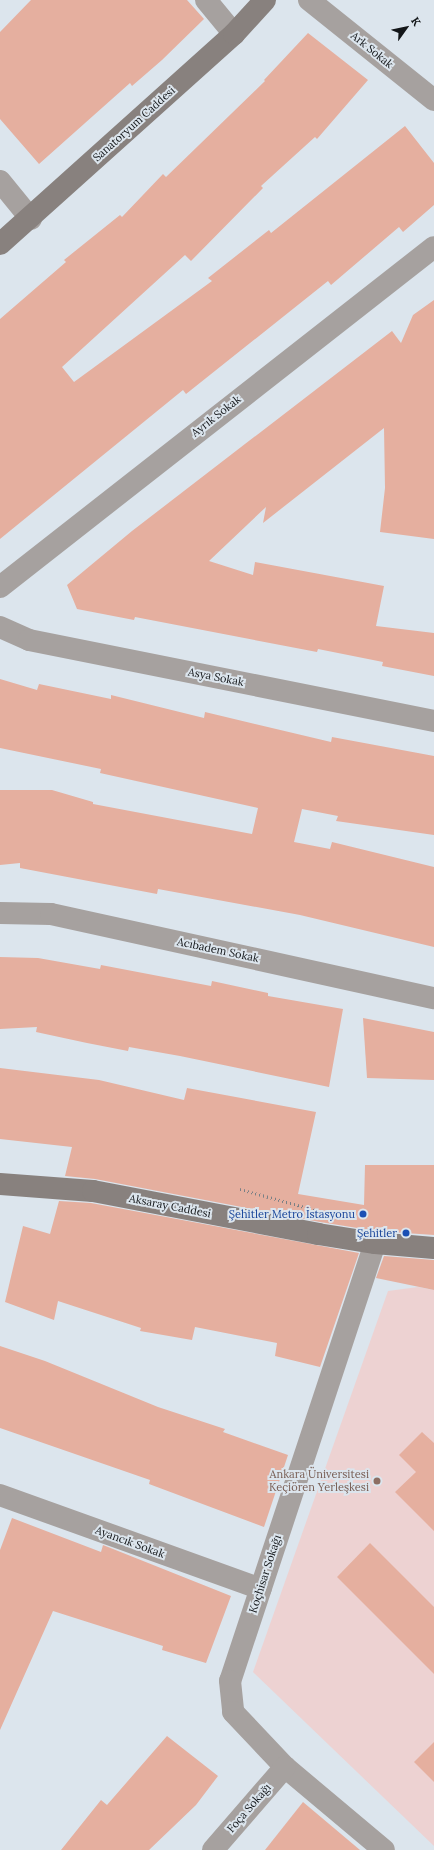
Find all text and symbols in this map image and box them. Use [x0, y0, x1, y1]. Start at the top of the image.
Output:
north arrow [386, 8, 426, 48]
text: K [408, 14, 424, 29]
street label: Ark Sokak [348, 29, 396, 71]
street label: Sanatoryum Caddesi [90, 84, 178, 164]
street label: Ayrık Sokak [189, 393, 243, 439]
street label: Asya Sokak [187, 665, 245, 689]
street label: Acıbadem Sokak [176, 935, 260, 965]
street label: Aksaray Caddesi [128, 1192, 212, 1220]
place label: Şehitler Metro İstasyonu [229, 1207, 355, 1221]
marker: Şehitler Metro İstasyonu [358, 1209, 368, 1219]
place label: Şehitler [357, 1226, 397, 1240]
marker: Şehitler [400, 1227, 412, 1239]
place label: Ankara Üniversitesi Keçiören Yerleşkesi [269, 1468, 369, 1494]
marker: Ankara Üniversitesi Keçiören Yerleşkesi [372, 1476, 382, 1486]
street label: Ayancık Sokak [94, 1523, 166, 1561]
street label: Koçhisar Sokağı [246, 1533, 284, 1615]
street label: Foça Sokağı [224, 1781, 274, 1835]

